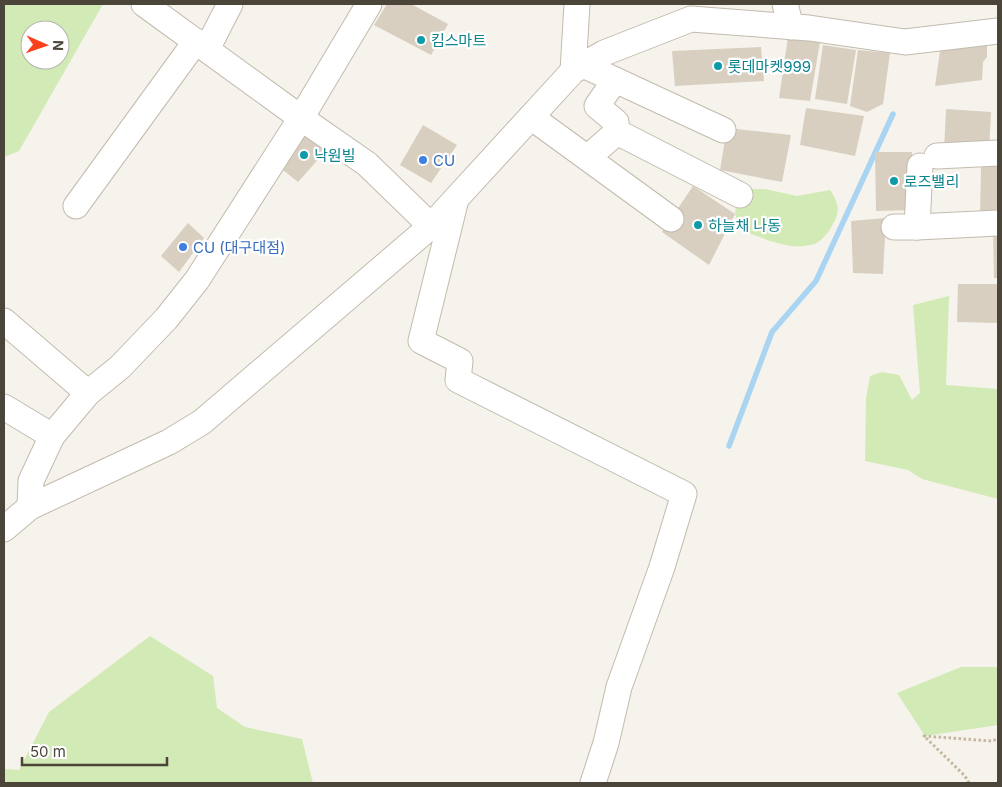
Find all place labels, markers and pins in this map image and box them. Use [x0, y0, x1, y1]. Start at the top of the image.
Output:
place label: 킴스마트 [431, 31, 486, 50]
marker: 킴스마트 [415, 34, 427, 46]
place label: 롯데마켓999 [728, 57, 811, 76]
marker: 롯데마켓999 [712, 60, 724, 72]
place label: 낙원빌 [314, 146, 355, 165]
marker: 낙원빌 [298, 149, 310, 161]
place label: CU [433, 151, 455, 170]
marker: CU [417, 154, 429, 166]
place label: 로즈밸리 [904, 172, 959, 191]
marker: 로즈밸리 [888, 175, 900, 187]
place label: 하늘채 나동 [708, 216, 781, 235]
marker: 하늘채 나동 [692, 219, 704, 231]
place label: CU (대구대점) [193, 238, 285, 257]
marker: CU (대구대점) [177, 241, 189, 253]

